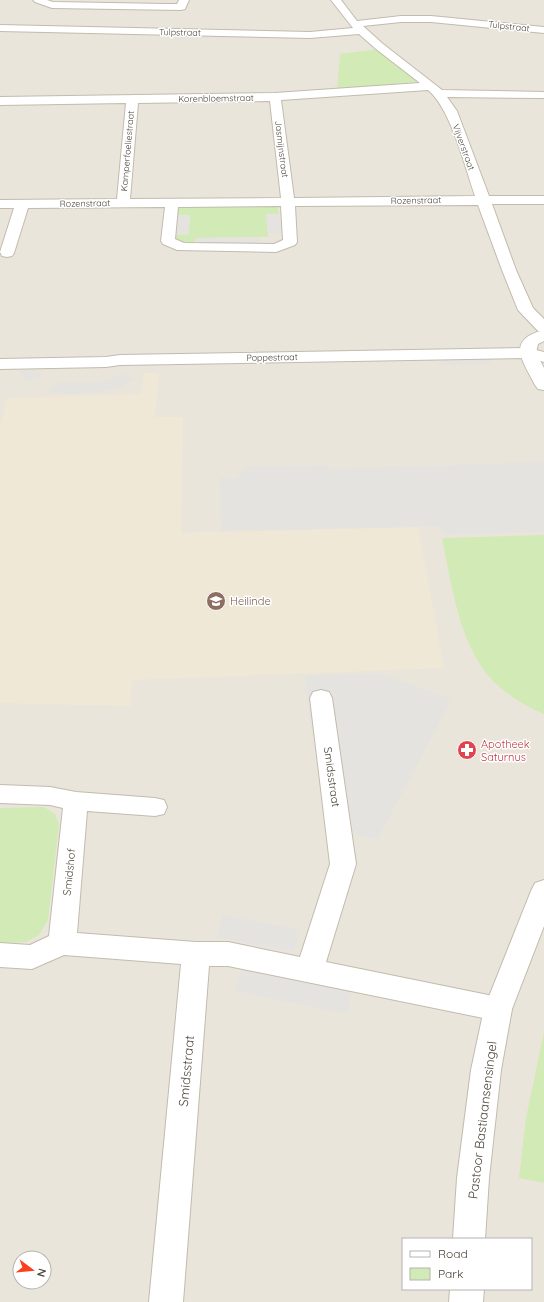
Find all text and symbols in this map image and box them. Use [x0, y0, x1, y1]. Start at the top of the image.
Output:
street label: Tulpstraat [488, 18, 530, 34]
street label: Tulpstraat [159, 26, 201, 38]
street label: Korenbloemstraat [178, 92, 254, 104]
street label: Kamperfoeliestraat [118, 110, 136, 192]
street label: Jasmijnstraat [273, 120, 291, 178]
street label: Vijverstraat [451, 122, 477, 172]
street label: Rozenstraat [391, 194, 441, 206]
street label: Rozenstraat [60, 197, 110, 209]
street label: Poppestraat [246, 351, 298, 363]
school or university icon: Heilinde [205, 590, 227, 612]
place label: Heilinde [230, 594, 271, 608]
place label: Apotheek Saturnus [481, 737, 530, 764]
pharmacy icon: Apotheek Saturnus [456, 739, 478, 761]
street label: Smidsstraat [321, 746, 343, 808]
street label: Smidshof [60, 848, 78, 896]
street label: Smidsstraat [175, 1035, 197, 1107]
street label: Pastoor Bastiaansensingel [464, 1040, 500, 1200]
legend [402, 1238, 532, 1290]
text: Road [438, 1246, 468, 1261]
north arrow [12, 1250, 52, 1290]
text: Park [438, 1266, 463, 1281]
text: N [34, 1267, 49, 1279]

